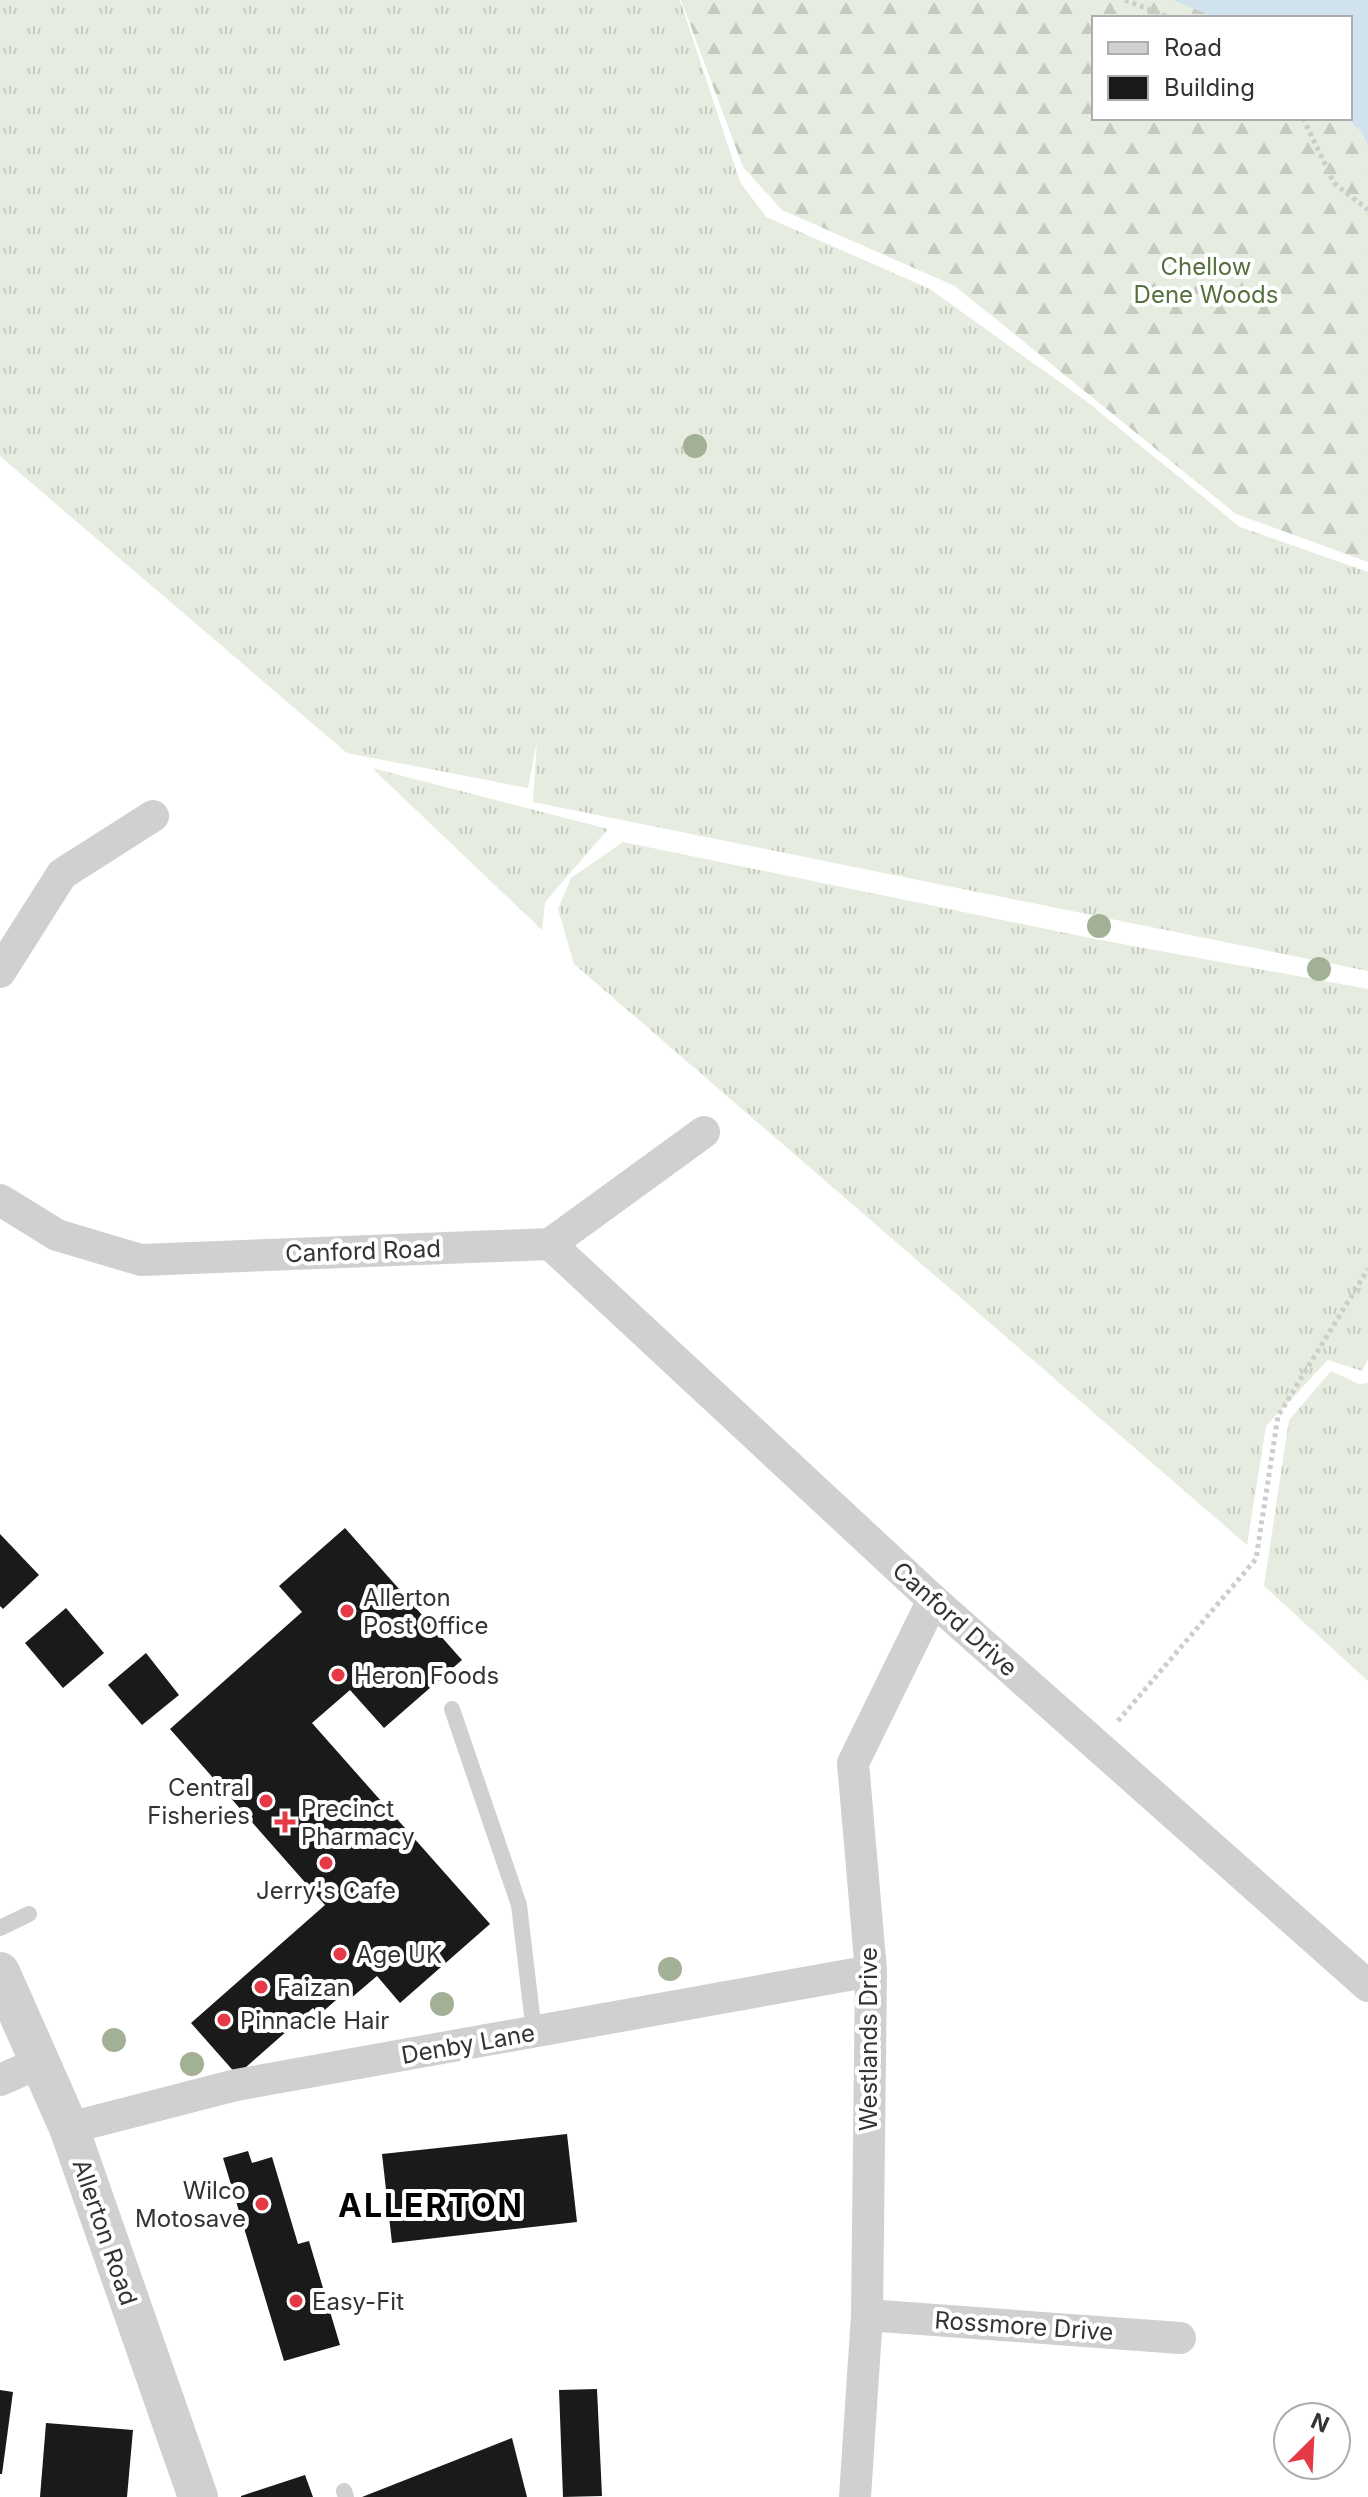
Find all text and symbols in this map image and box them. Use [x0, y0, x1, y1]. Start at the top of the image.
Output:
legend [1092, 16, 1352, 120]
text: Road [1164, 33, 1222, 62]
text: Building [1164, 73, 1255, 102]
park label: Chellow Dene Woods [1134, 252, 1278, 309]
street label: Canford Road [285, 1234, 441, 1268]
street label: Canford Drive [887, 1556, 1023, 1682]
place label: Allerton Post Office [363, 1583, 489, 1640]
marker: Allerton Post Office [338, 1602, 356, 1620]
place label: Heron Foods [354, 1661, 499, 1690]
marker: Heron Foods [329, 1666, 347, 1684]
place label: Central Fisheries [147, 1773, 250, 1830]
marker: Central Fisheries [257, 1792, 275, 1810]
place label: Precinct Pharmacy [301, 1794, 415, 1851]
marker: Precinct Pharmacy [276, 1813, 294, 1831]
marker: Jerry's Cafe [317, 1854, 335, 1872]
place label: Jerry's Cafe [256, 1876, 396, 1905]
place label: Age UK [356, 1940, 442, 1969]
marker: Age UK [331, 1945, 349, 1963]
street label: Westlands Drive [854, 1947, 883, 2131]
place label: Faizan [277, 1973, 351, 2002]
marker: Faizan [252, 1978, 270, 1996]
place label: Pinnacle Hair [240, 2006, 389, 2035]
marker: Pinnacle Hair [215, 2011, 233, 2029]
street label: Denby Lane [399, 2018, 537, 2070]
street label: Allerton Road [66, 2155, 144, 2309]
place label: Wilco Motosave [135, 2176, 246, 2233]
district label: ALLERTON [338, 2186, 524, 2225]
marker: Wilco Motosave [253, 2195, 271, 2213]
place label: Easy-Fit [312, 2287, 404, 2316]
marker: Easy-Fit [287, 2292, 305, 2310]
street label: Rossmore Drive [934, 2305, 1114, 2347]
north arrow [1272, 2401, 1352, 2481]
text: N [1307, 2407, 1333, 2438]

